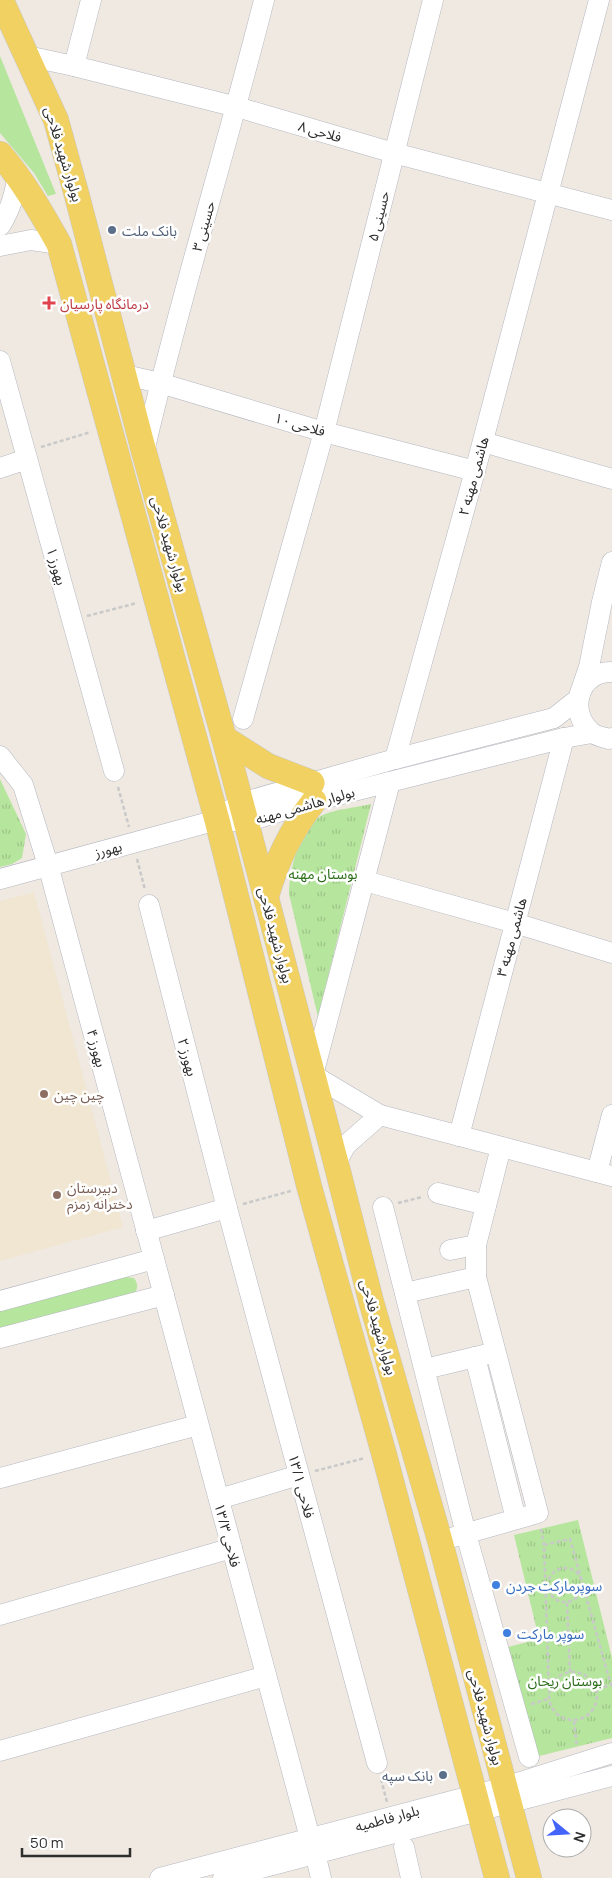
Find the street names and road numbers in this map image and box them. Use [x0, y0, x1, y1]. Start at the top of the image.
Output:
street label: بولوار شهید فلاحی [40, 104, 88, 204]
street label: فلاحی ۸ [296, 116, 344, 146]
street label: حسینی ۵ [363, 189, 393, 243]
street label: حسینی ۳ [187, 199, 219, 253]
street label: فلاحی ۱۰ [272, 408, 328, 440]
street label: هاشمی مهنه ۲ [453, 434, 493, 518]
street label: بولوار شهید فلاحی [147, 494, 193, 594]
street label: بهورز ۱ [43, 545, 72, 587]
street label: بولوار هاشمی مهنه [253, 782, 357, 828]
street label: بهورز [91, 836, 124, 862]
street label: بولوار شهید فلاحی [254, 885, 298, 985]
street label: هاشمی مهنه ۳ [491, 895, 531, 979]
street label: بهورز ۴ [83, 1027, 111, 1069]
street label: بهورز ۲ [174, 1036, 202, 1078]
street label: بولوار شهید فلاحی [356, 1277, 402, 1377]
street label: فلاحی ۱۳/۱ [284, 1452, 320, 1520]
street label: فلاحی ۱۳/۳ [210, 1501, 246, 1569]
street label: بولوار شهید فلاحی [464, 1667, 508, 1767]
street label: بلوار فاطمیه [353, 1800, 421, 1836]

